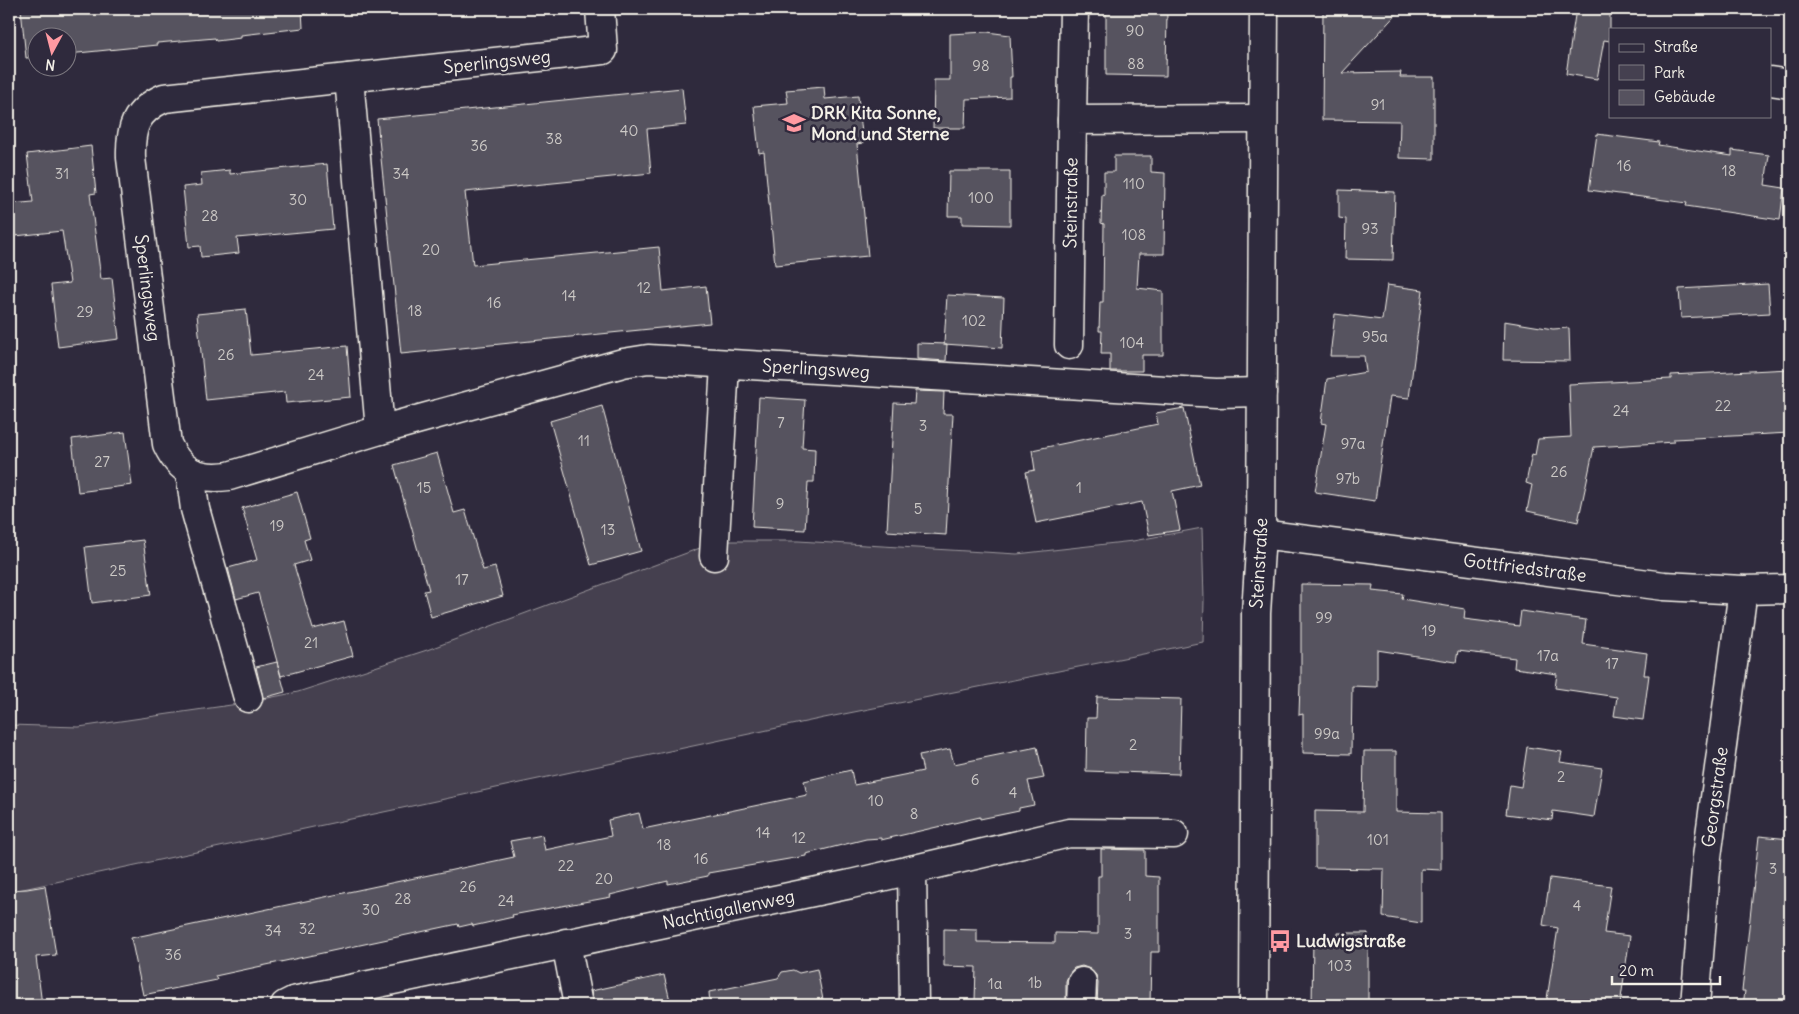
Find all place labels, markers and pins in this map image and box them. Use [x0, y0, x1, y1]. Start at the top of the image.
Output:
place label: DRK Kita Sonne, Mond und Sterne [811, 101, 950, 145]
school or university icon: DRK Kita Sonne, Mond und Sterne [781, 110, 807, 136]
bus stop icon: Ludwigstraße [1267, 928, 1293, 954]
place label: Ludwigstraße [1296, 929, 1406, 952]

